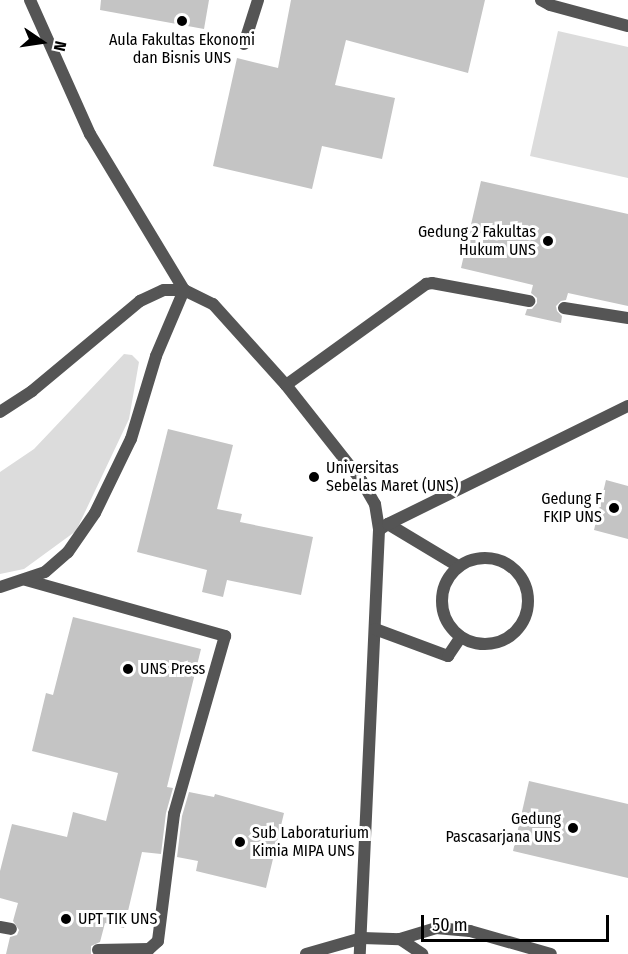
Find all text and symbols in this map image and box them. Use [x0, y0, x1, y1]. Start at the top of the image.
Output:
north arrow [12, 12, 72, 72]
marker: Aula Fakultas Ekonomi dan Bisnis UNS [175, 14, 189, 28]
place label: Aula Fakultas Ekonomi dan Bisnis UNS [109, 30, 255, 68]
text: N [50, 39, 70, 53]
place label: Gedung 2 Fakultas Hukum UNS [418, 222, 536, 260]
marker: Gedung 2 Fakultas Hukum UNS [541, 234, 555, 248]
place label: Universitas Sebelas Maret (UNS) [326, 458, 458, 496]
marker: Universitas Sebelas Maret (UNS) [307, 470, 321, 484]
place label: Gedung F FKIP UNS [541, 489, 602, 527]
marker: Gedung F FKIP UNS [607, 501, 621, 515]
place label: UNS Press [140, 659, 205, 679]
marker: UNS Press [121, 662, 135, 676]
place label: Gedung Pascasarjana UNS [446, 809, 561, 847]
marker: Gedung Pascasarjana UNS [566, 821, 580, 835]
place label: Sub Laboraturium Kimia MIPA UNS [252, 823, 369, 861]
marker: Sub Laboraturium Kimia MIPA UNS [233, 835, 247, 849]
scale bar [424, 903, 612, 941]
place label: UPT TIK UNS [78, 909, 157, 929]
marker: UPT TIK UNS [59, 912, 73, 926]
text: 50 m [432, 914, 468, 936]

